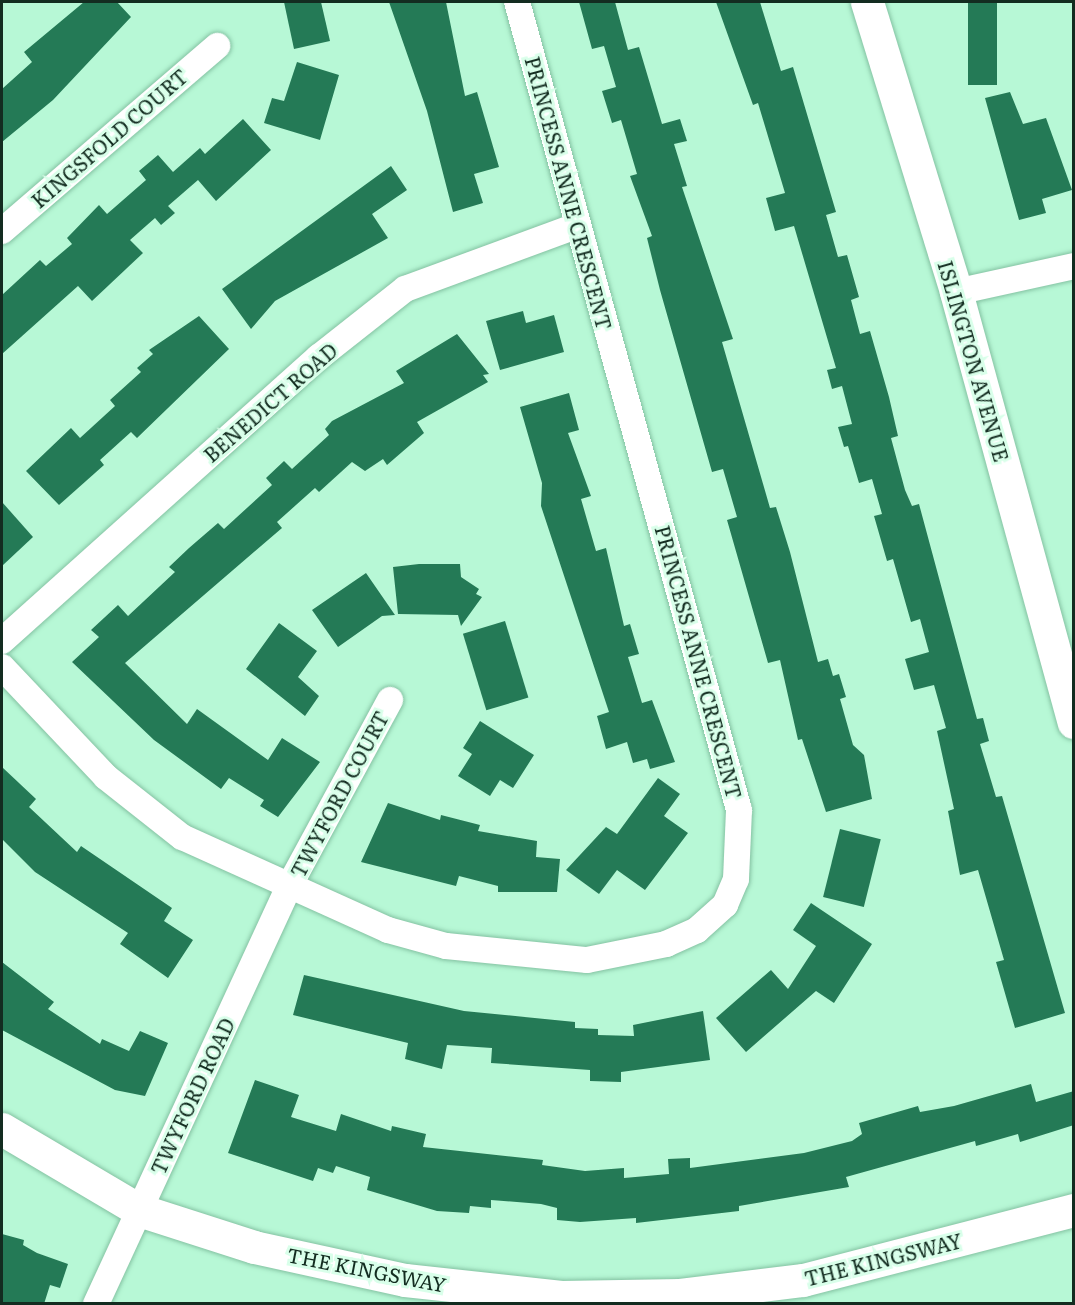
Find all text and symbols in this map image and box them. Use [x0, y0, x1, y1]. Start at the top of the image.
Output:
street label: PRINCESS ANNE CRESCENT [521, 54, 617, 332]
street label: KINGSFOLD COURT [26, 64, 192, 212]
street label: ISLINGTON AVENUE [934, 258, 1014, 464]
street label: BENEDICT ROAD [198, 337, 342, 467]
street label: PRINCESS ANNE CRESCENT [651, 523, 747, 801]
street label: TWYFORD COURT [285, 707, 393, 881]
street label: TWYFORD ROAD [145, 1014, 239, 1178]
street label: THE KINGSWAY [802, 1228, 964, 1290]
street label: THE KINGSWAY [285, 1242, 449, 1296]

